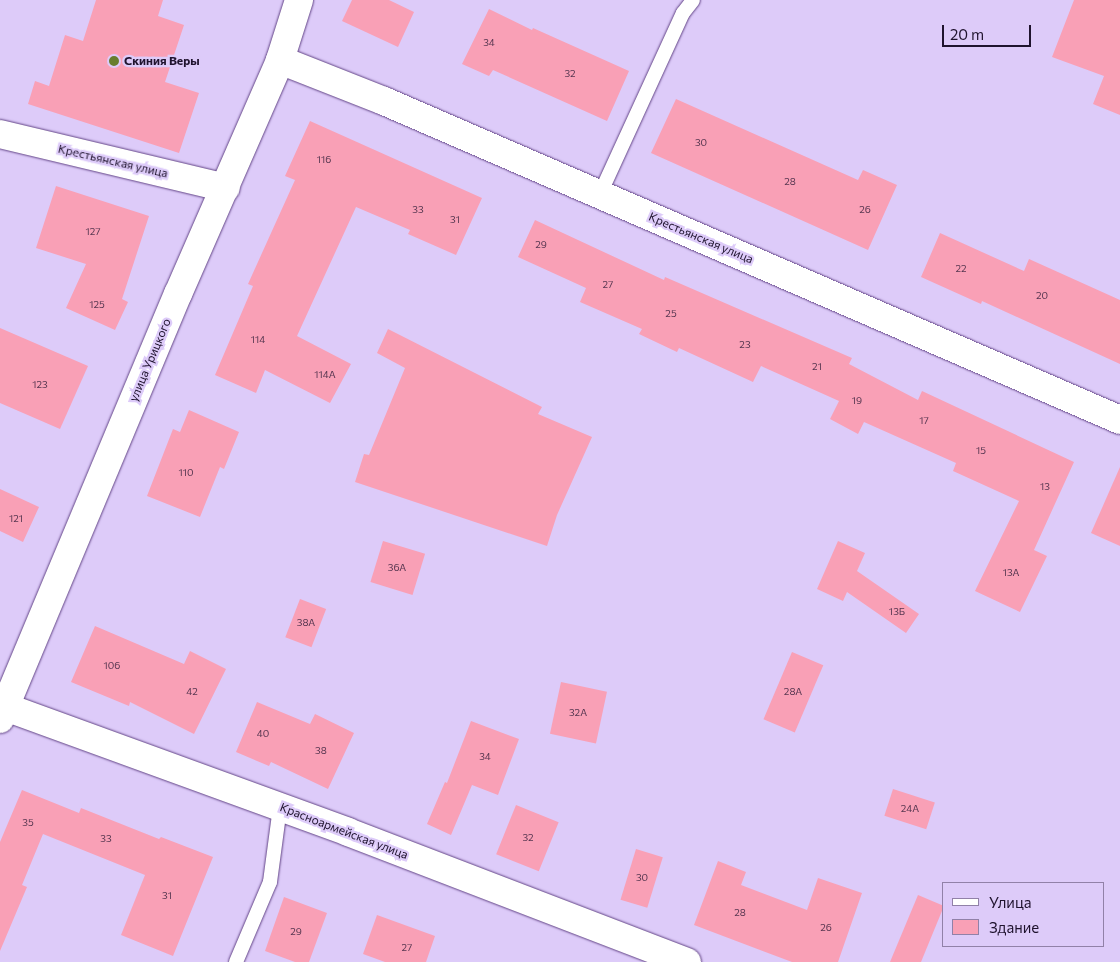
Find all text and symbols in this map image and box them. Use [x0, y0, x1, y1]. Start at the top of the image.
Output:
scale bar [945, 15, 1034, 47]
text: 20 m [950, 25, 984, 43]
house number: 34 [483, 37, 495, 49]
place label: Скиния Веры [124, 54, 200, 68]
marker: Скиния Веры [108, 55, 120, 67]
house number: 32 [564, 68, 576, 80]
house number: 30 [695, 137, 707, 149]
street label: Крестьянская улица [57, 141, 169, 181]
house number: 116 [317, 154, 331, 166]
house number: 28 [784, 176, 796, 188]
house number: 33 [412, 204, 424, 216]
house number: 26 [859, 204, 871, 216]
street label: Крестьянская улица [647, 209, 755, 267]
house number: 31 [450, 214, 460, 226]
house number: 127 [85, 226, 101, 238]
house number: 29 [535, 239, 547, 251]
house number: 22 [955, 263, 967, 275]
house number: 27 [603, 279, 613, 291]
house number: 20 [1036, 290, 1048, 302]
house number: 125 [89, 299, 105, 311]
house number: 25 [665, 308, 677, 320]
street label: улица Урицкого [126, 316, 174, 404]
house number: 114 [251, 334, 265, 346]
house number: 23 [739, 339, 751, 351]
house number: 21 [812, 361, 822, 373]
house number: 114А [314, 369, 336, 381]
house number: 123 [32, 379, 48, 391]
house number: 19 [852, 395, 862, 407]
house number: 17 [919, 415, 929, 427]
house number: 15 [976, 445, 986, 457]
house number: 110 [178, 467, 194, 479]
house number: 13 [1040, 481, 1050, 493]
house number: 121 [9, 513, 23, 525]
house number: 36А [388, 562, 406, 574]
house number: 13А [1003, 567, 1019, 579]
house number: 13Б [889, 606, 905, 618]
house number: 38А [297, 617, 315, 629]
house number: 106 [104, 660, 120, 672]
house number: 42 [186, 686, 198, 698]
house number: 28А [784, 686, 802, 698]
house number: 32А [569, 707, 587, 719]
house number: 40 [257, 728, 269, 740]
house number: 38 [315, 745, 327, 757]
house number: 34 [479, 751, 491, 763]
street label: Красноармейская улица [278, 800, 410, 862]
house number: 24А [901, 803, 919, 815]
house number: 35 [22, 817, 34, 829]
house number: 32 [522, 832, 534, 844]
house number: 33 [100, 833, 112, 845]
house number: 30 [636, 872, 648, 884]
legend [942, 882, 1105, 947]
house number: 31 [162, 890, 172, 902]
text: Улица [989, 893, 1031, 911]
house number: 28 [734, 907, 746, 919]
text: Здание [989, 918, 1039, 936]
house number: 26 [820, 922, 832, 934]
house number: 29 [290, 926, 302, 938]
house number: 27 [402, 942, 412, 954]

